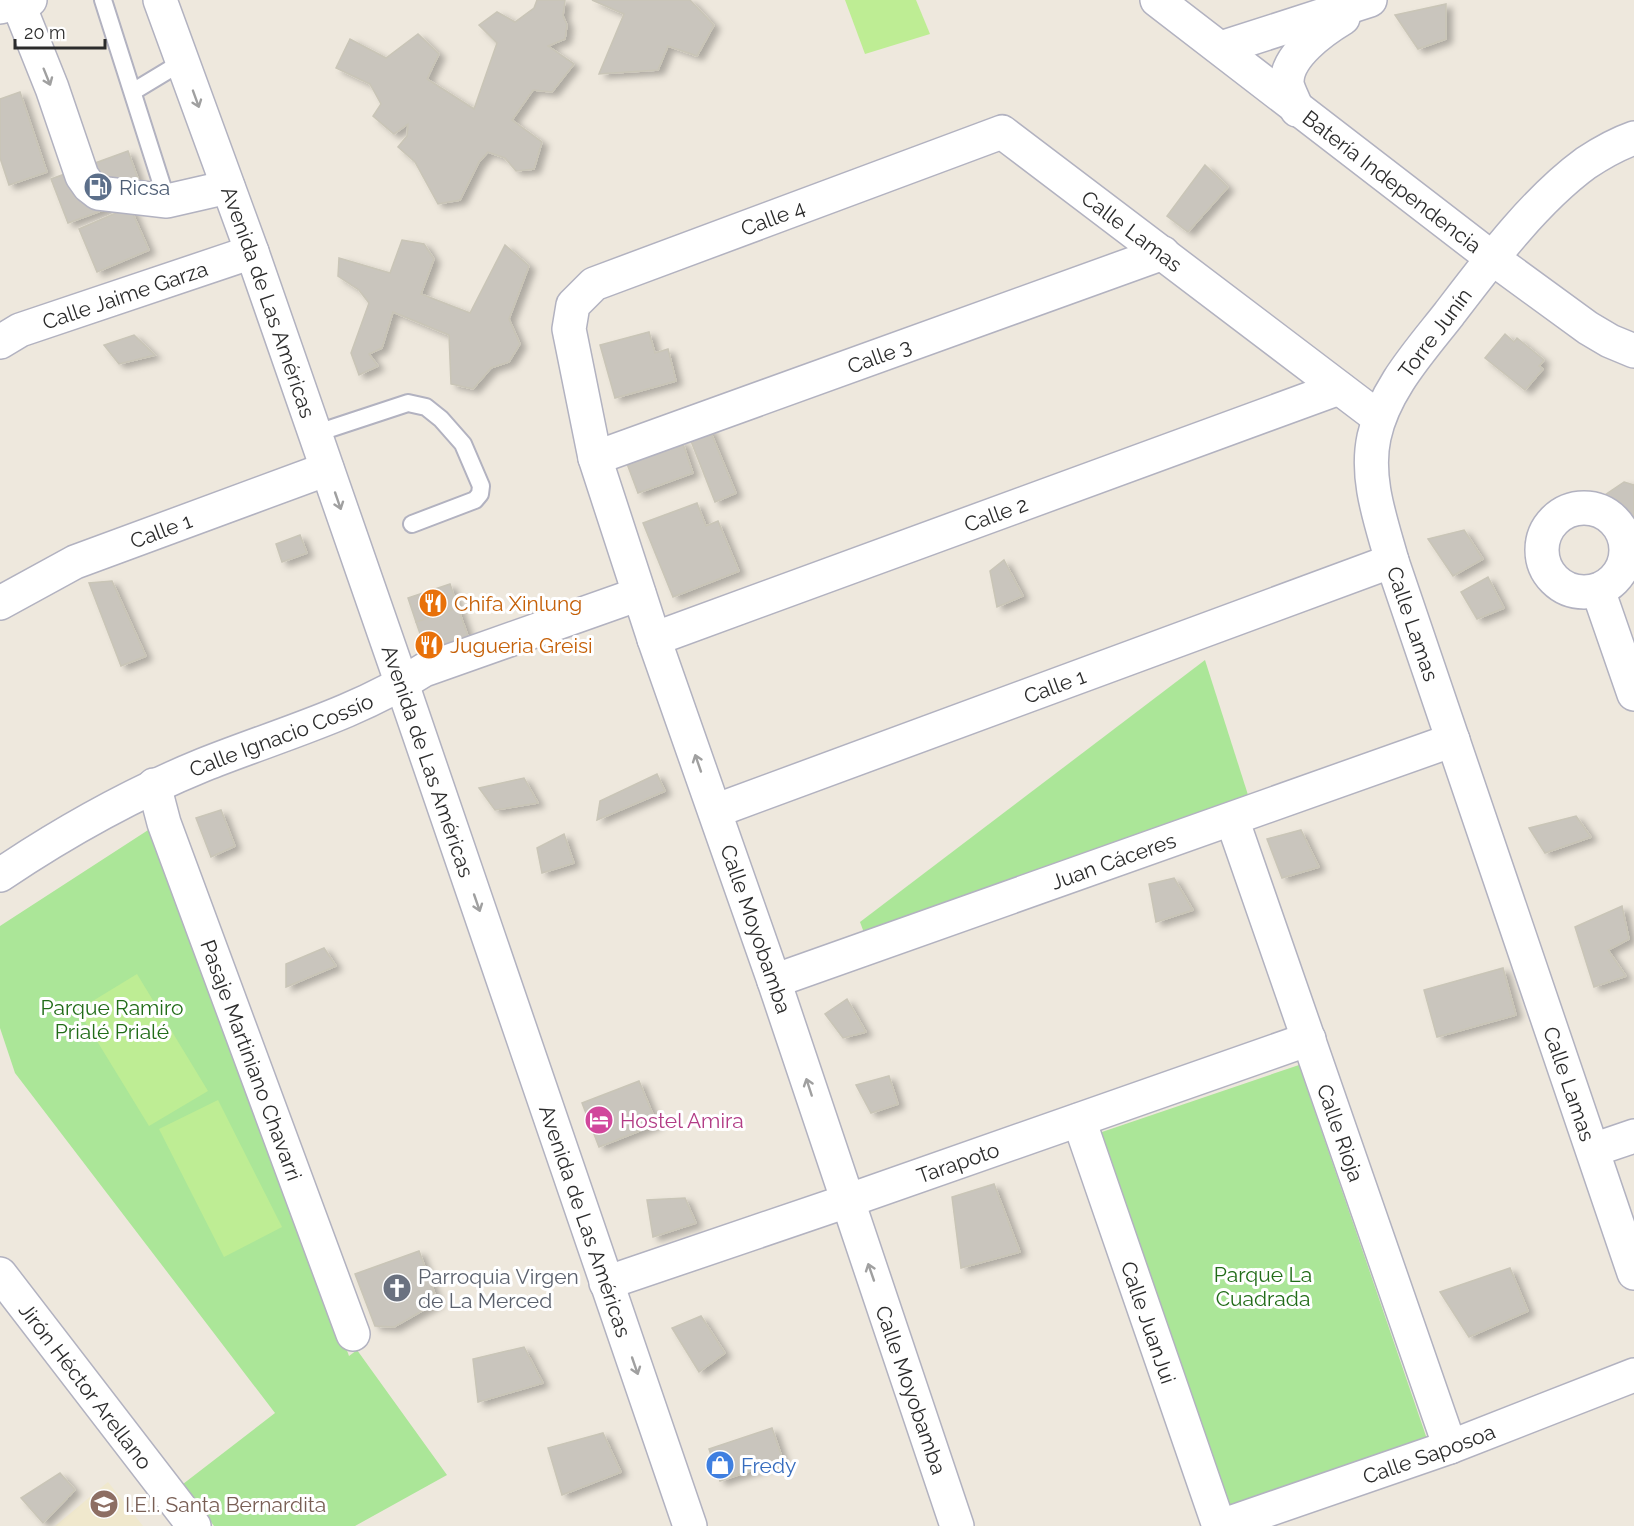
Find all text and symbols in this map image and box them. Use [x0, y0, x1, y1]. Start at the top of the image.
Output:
scale bar [15, 12, 105, 50]
text: 20 m [24, 22, 66, 43]
one-way arrow [42, 67, 53, 85]
one-way arrow [191, 89, 202, 108]
street label: Batería Independencia [1298, 105, 1487, 258]
fuel station icon: Ricsa [82, 171, 114, 203]
place label: Ricsa [119, 175, 170, 200]
street label: Avenida de Las Américas [217, 183, 321, 421]
street label: Calle Lamas [1077, 185, 1187, 277]
street label: Calle 4 [737, 194, 808, 241]
street label: Calle Jaime Garza [39, 255, 211, 334]
street label: Torre Junín [1393, 283, 1477, 383]
street label: Calle 3 [844, 332, 914, 378]
one-way arrow [333, 491, 344, 510]
street label: Calle 2 [961, 491, 1031, 537]
street label: Calle 1 [127, 508, 195, 553]
street label: Calle Lamas [1382, 563, 1444, 684]
restaurant icon: Chifa Xinlung [417, 587, 449, 619]
place label: Chifa Xinlung [454, 591, 582, 616]
restaurant icon: Jugueria Greisi [413, 629, 445, 661]
place label: Jugueria Greisi [450, 633, 593, 658]
street label: Avenida de Las Américas [377, 642, 480, 880]
street label: Calle 1 [1020, 663, 1089, 708]
street label: Calle Ignacio Cossío [185, 688, 377, 782]
one-way arrow [692, 754, 703, 773]
street label: Juan Cáceres [1047, 827, 1179, 894]
street label: Calle Moyobamba [715, 841, 797, 1017]
one-way arrow [472, 894, 483, 913]
street label: Pasaje Martiniano Chavarri [196, 936, 308, 1184]
park label: Parque Ramiro Prialé Prialé [41, 995, 183, 1044]
street label: Calle Lamas [1539, 1023, 1601, 1144]
one-way arrow [803, 1078, 814, 1097]
street label: Calle Rioja [1312, 1080, 1369, 1185]
street label: Avenida de Las Américas [534, 1102, 637, 1340]
hotel icon: Hostel Amira [583, 1104, 615, 1136]
place label: Hostel Amira [620, 1108, 744, 1133]
street label: Tarapoto [913, 1136, 1002, 1188]
street label: Calle JuanJui [1116, 1258, 1181, 1387]
park label: Parque La Cuadrada [1214, 1262, 1312, 1311]
one-way arrow [865, 1263, 876, 1282]
place label: Parroquia Virgen de La Merced [418, 1264, 579, 1313]
church icon: Parroquia Virgen de La Merced [381, 1272, 413, 1304]
street label: Jirón Héctor Arellano [14, 1298, 158, 1474]
street label: Calle Moyobamba [870, 1302, 952, 1478]
one-way arrow [630, 1356, 641, 1375]
street label: Calle Saposoa [1359, 1418, 1498, 1489]
shop icon: Fredy [704, 1449, 736, 1481]
place label: Fredy [741, 1453, 796, 1478]
school or university icon: I.E.I. Santa Bernardita [88, 1488, 120, 1520]
place label: I.E.I. Santa Bernardita [125, 1492, 326, 1517]

